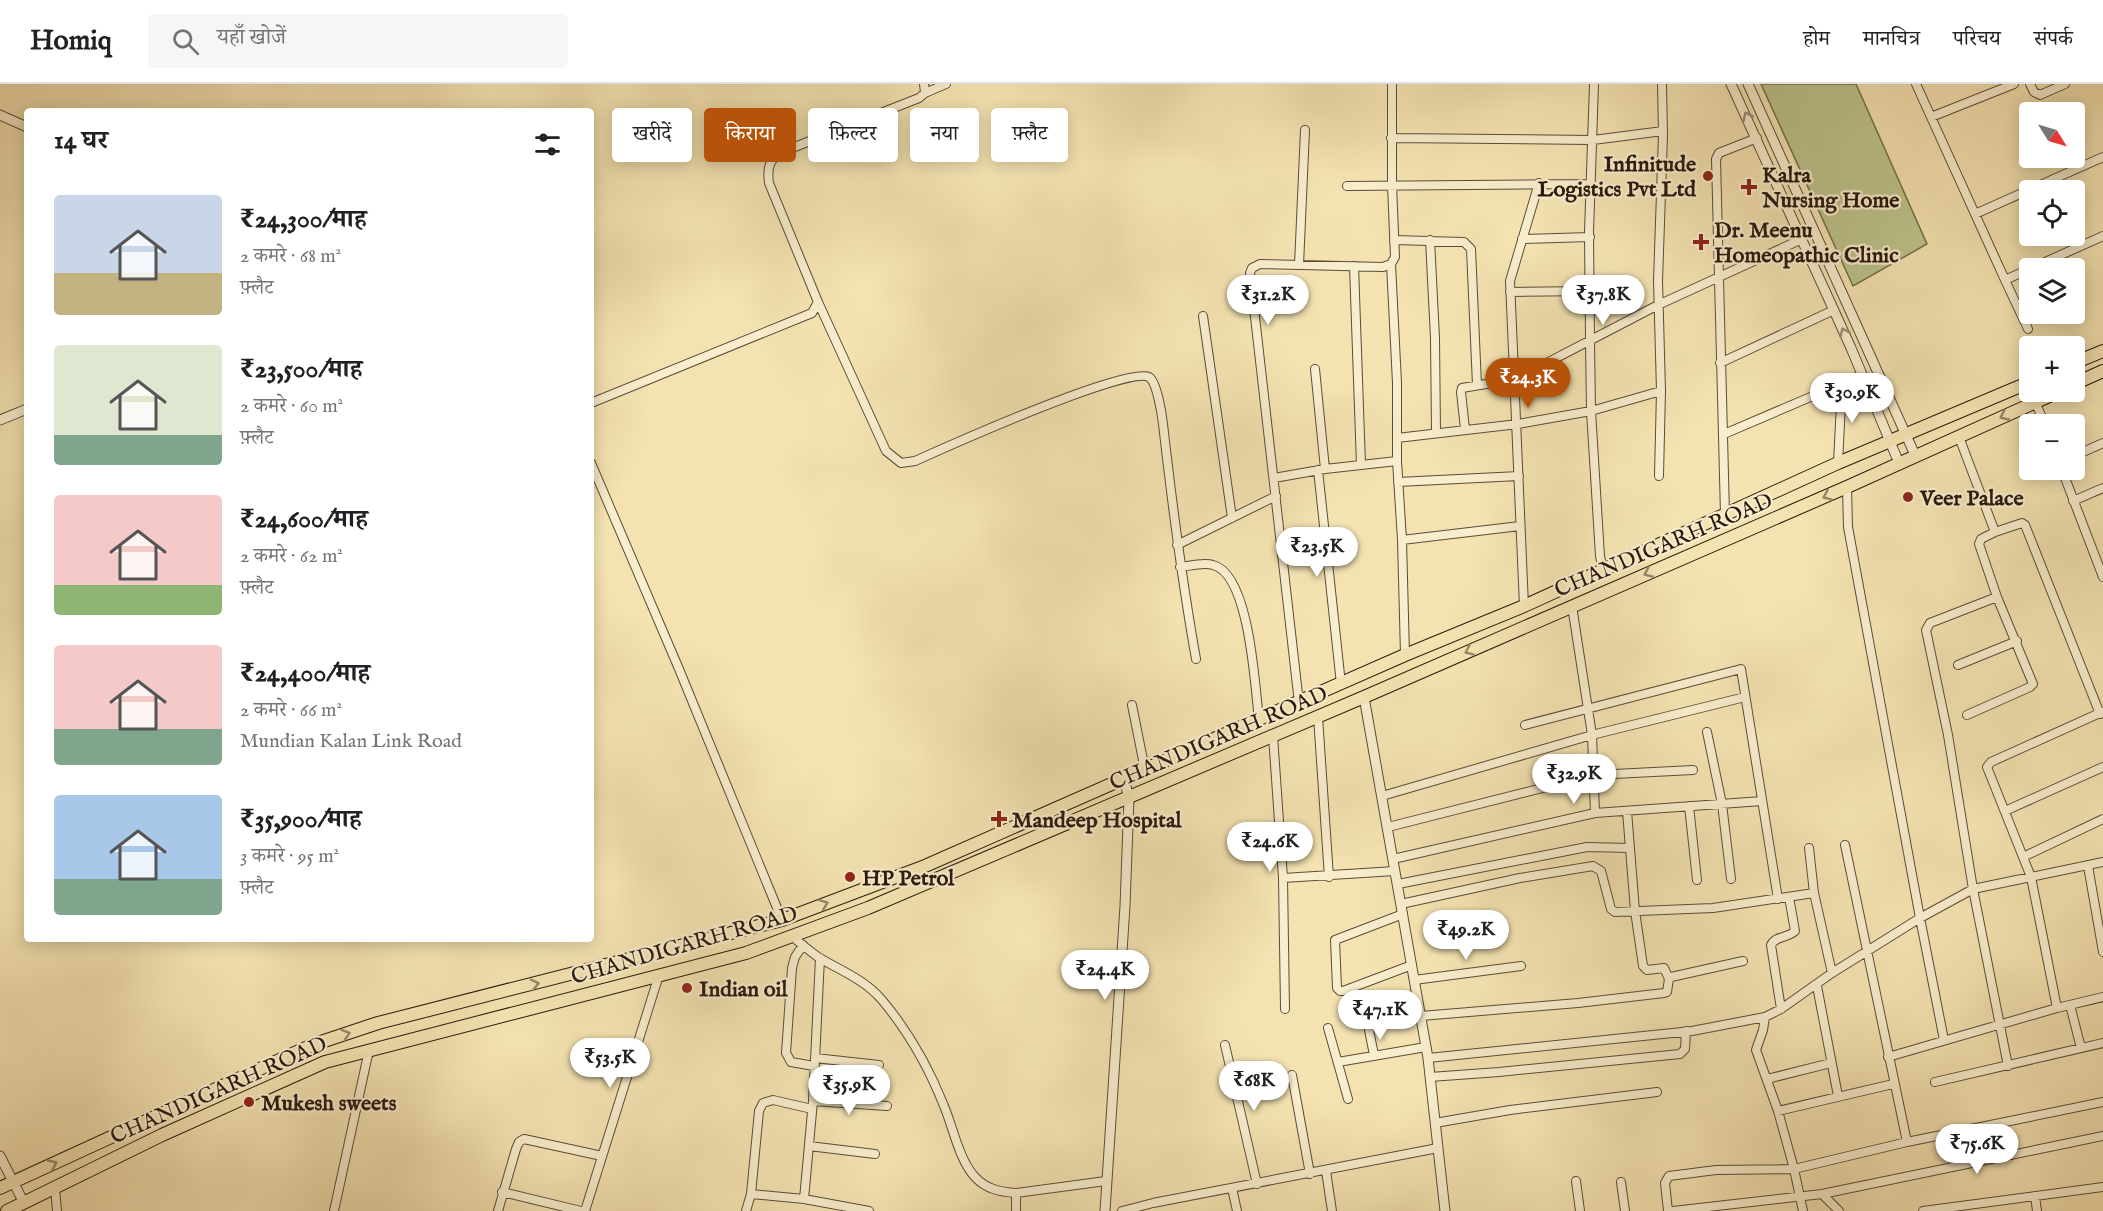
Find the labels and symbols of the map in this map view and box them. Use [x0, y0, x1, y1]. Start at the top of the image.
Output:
north arrow [2019, 102, 2085, 168]
one-way arrow [1742, 112, 1754, 123]
place label: Infinitude Logistics Pvt Ltd [1538, 151, 1697, 204]
place label: Kalra Nursing Home [1761, 162, 1899, 215]
marker: Infinitude Logistics Pvt Ltd [1701, 169, 1715, 183]
marker: Kalra Nursing Home [1740, 178, 1758, 196]
place label: Dr. Meenu Homeopathic Clinic [1714, 217, 1899, 270]
marker: Dr. Meenu Homeopathic Clinic [1692, 233, 1710, 251]
pin: ₹31.2K [1219, 275, 1317, 326]
pin: ₹37.8K [1554, 275, 1652, 326]
one-way arrow [1839, 328, 1851, 339]
pin: ₹24.3K [1479, 358, 1577, 409]
pin: ₹30.9K [1803, 373, 1901, 424]
one-way arrow [2000, 408, 2011, 420]
place label: Veer Palace [1919, 485, 2024, 513]
street label: CHANDIGARH ROAD [1550, 487, 1777, 604]
one-way arrow [1822, 488, 1833, 500]
marker: Veer Palace [1901, 490, 1915, 504]
pin: ₹23.5K [1268, 527, 1366, 578]
one-way arrow [1643, 566, 1654, 578]
one-way arrow [1465, 644, 1476, 656]
street label: CHANDIGARH ROAD [1105, 680, 1332, 797]
pin: ₹32.9K [1525, 754, 1623, 805]
place label: Mandeep Hospital [1012, 807, 1182, 835]
marker: Mandeep Hospital [990, 810, 1008, 828]
pin: ₹24.6K [1221, 822, 1319, 873]
place label: HP Petrol [862, 865, 955, 893]
marker: HP Petrol [843, 870, 857, 884]
one-way arrow [818, 899, 829, 912]
street label: CHANDIGARH ROAD [568, 900, 801, 992]
pin: ₹49.2K [1417, 910, 1515, 961]
pin: ₹24.4K [1056, 950, 1154, 1001]
place label: Indian oil [699, 976, 788, 1004]
one-way arrow [529, 978, 539, 991]
marker: Indian oil [680, 981, 694, 995]
pin: ₹47.1K [1331, 990, 1429, 1041]
one-way arrow [340, 1028, 351, 1041]
street label: CHANDIGARH ROAD [106, 1030, 332, 1151]
pin: ₹53.5K [561, 1038, 659, 1089]
pin: ₹68K [1218, 1061, 1290, 1112]
pin: ₹35.9K [800, 1065, 898, 1116]
place label: Mukesh sweets [261, 1090, 397, 1118]
marker: Mukesh sweets [242, 1095, 256, 1109]
pin: ₹75.6K [1928, 1124, 2026, 1175]
one-way arrow [47, 1159, 58, 1171]

